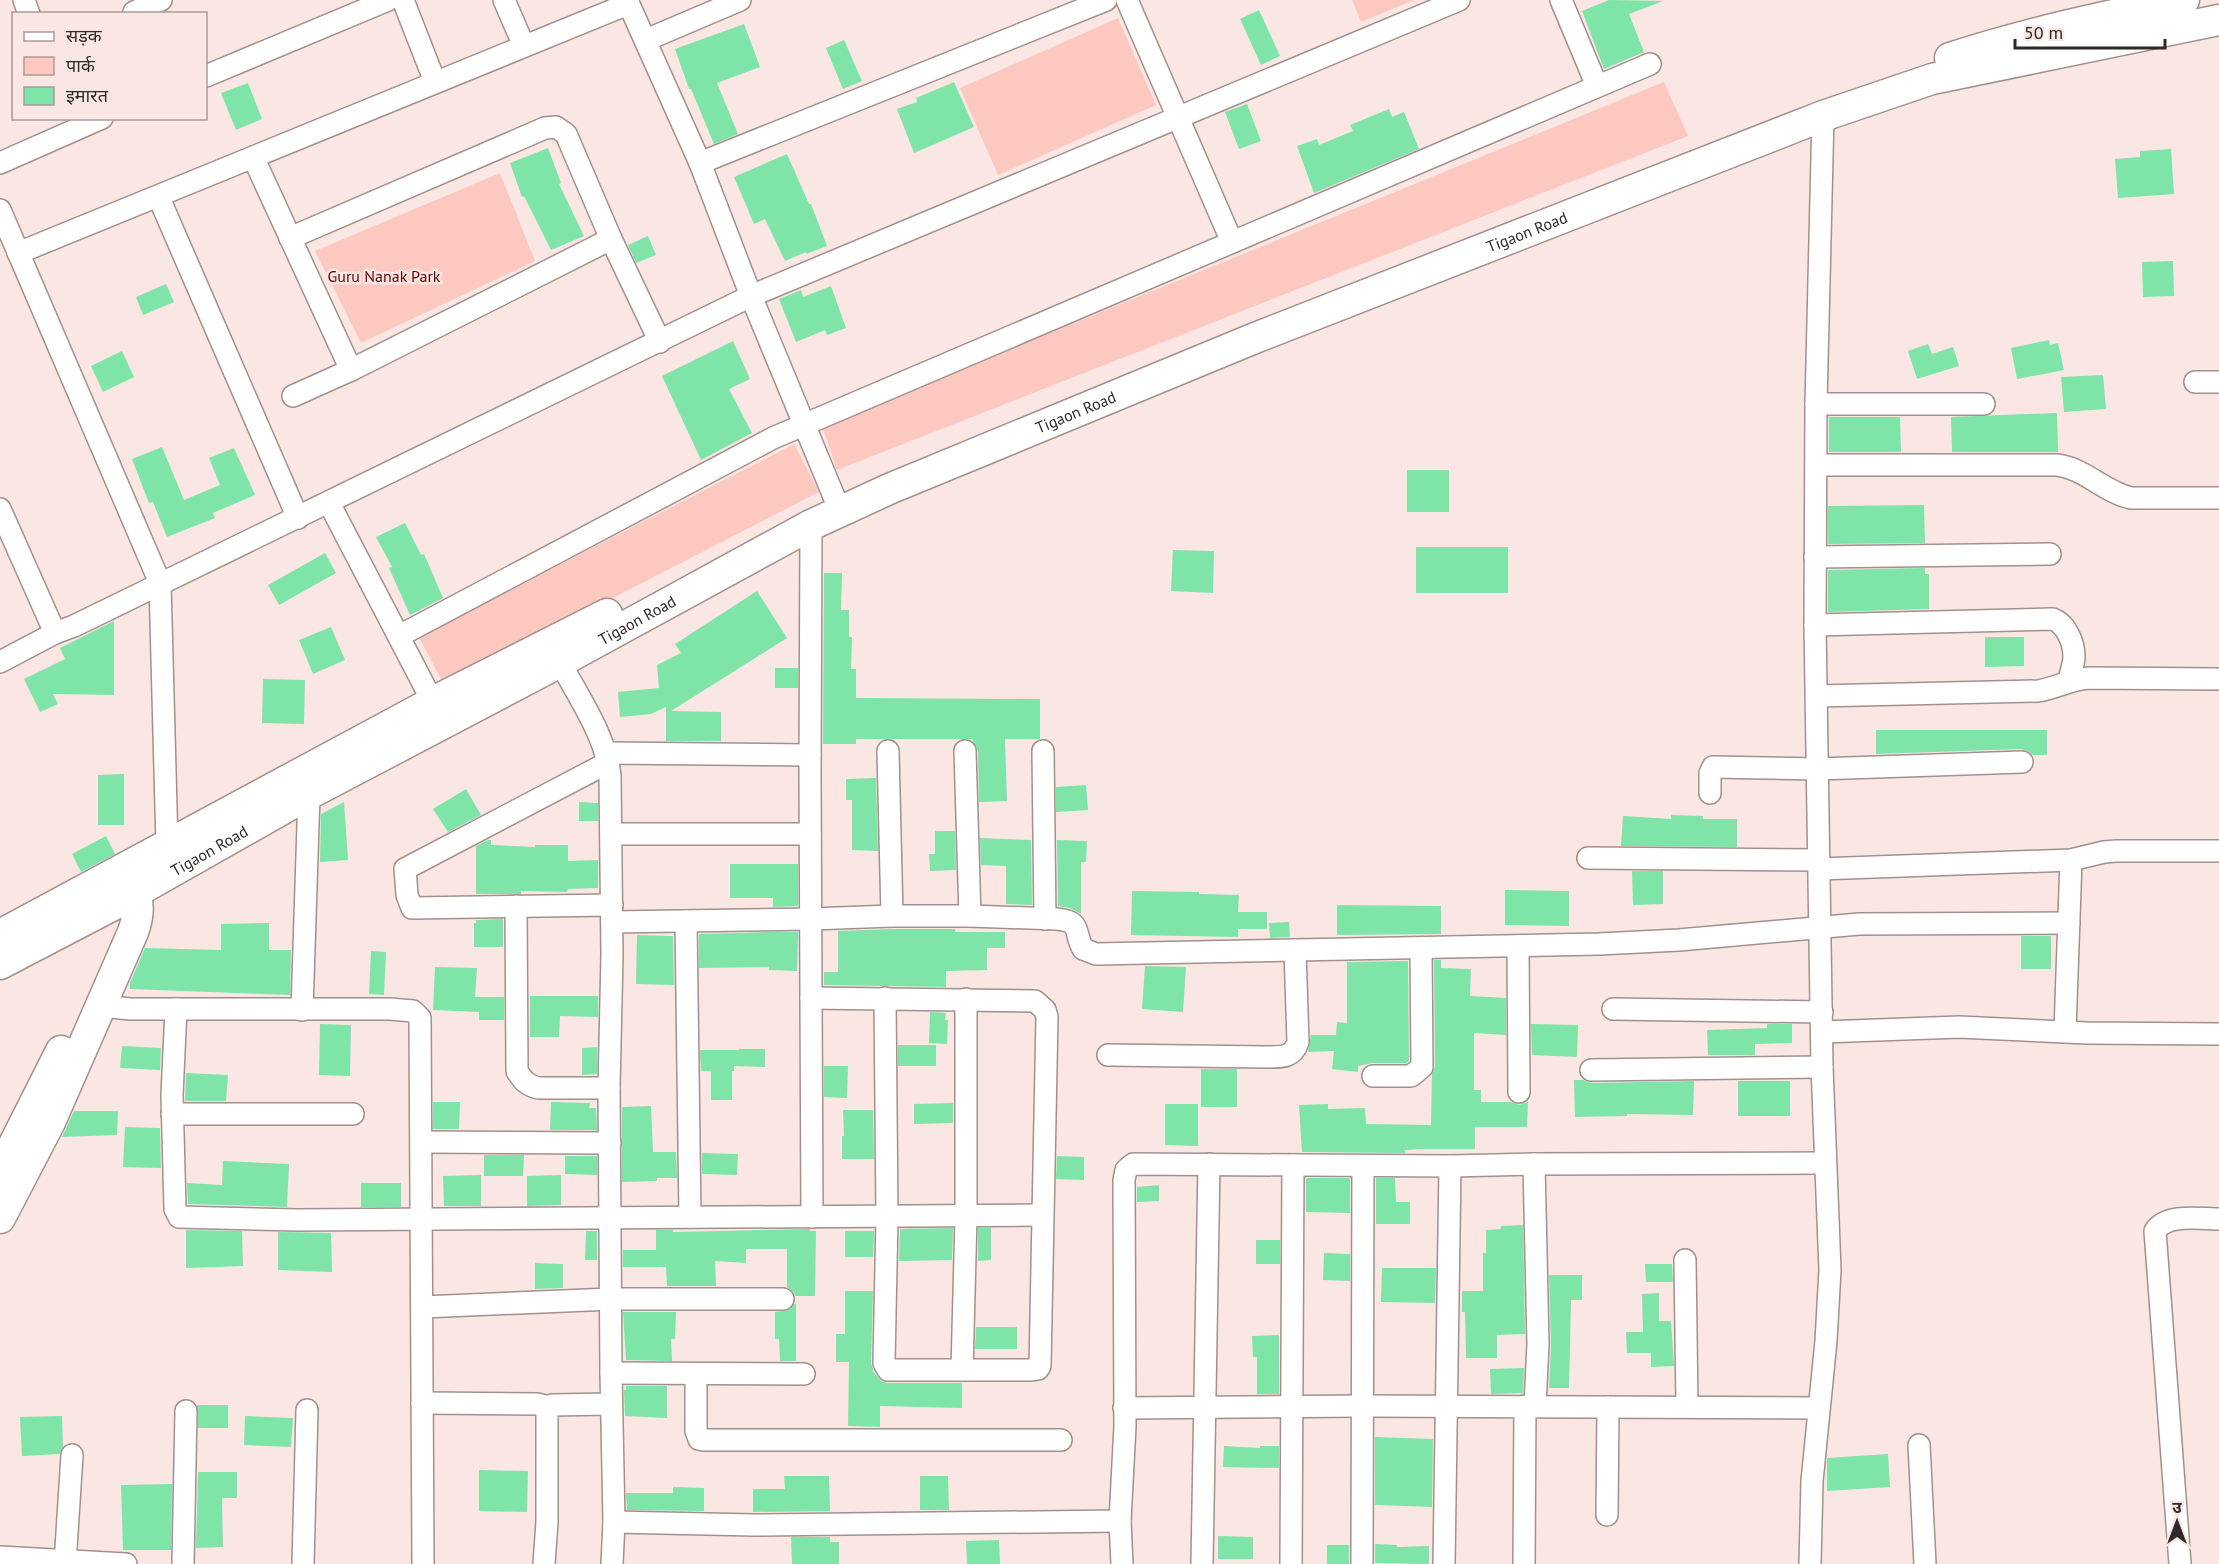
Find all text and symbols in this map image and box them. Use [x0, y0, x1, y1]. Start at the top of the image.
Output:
legend [12, 12, 207, 120]
scale bar [2015, 12, 2165, 50]
text: 50 m [2024, 21, 2063, 44]
text: सड़क [66, 24, 103, 47]
text: पार्क [66, 54, 96, 77]
text: इमारत [66, 84, 109, 107]
street label: Tigaon Road [1484, 207, 1570, 257]
park label: Guru Nanak Park [327, 266, 441, 286]
street label: Tigaon Road [1032, 387, 1119, 438]
street label: Tigaon Road [595, 591, 679, 649]
street label: Tigaon Road [167, 821, 251, 880]
north arrow [2147, 1492, 2207, 1552]
text: उ [2172, 1497, 2182, 1517]

